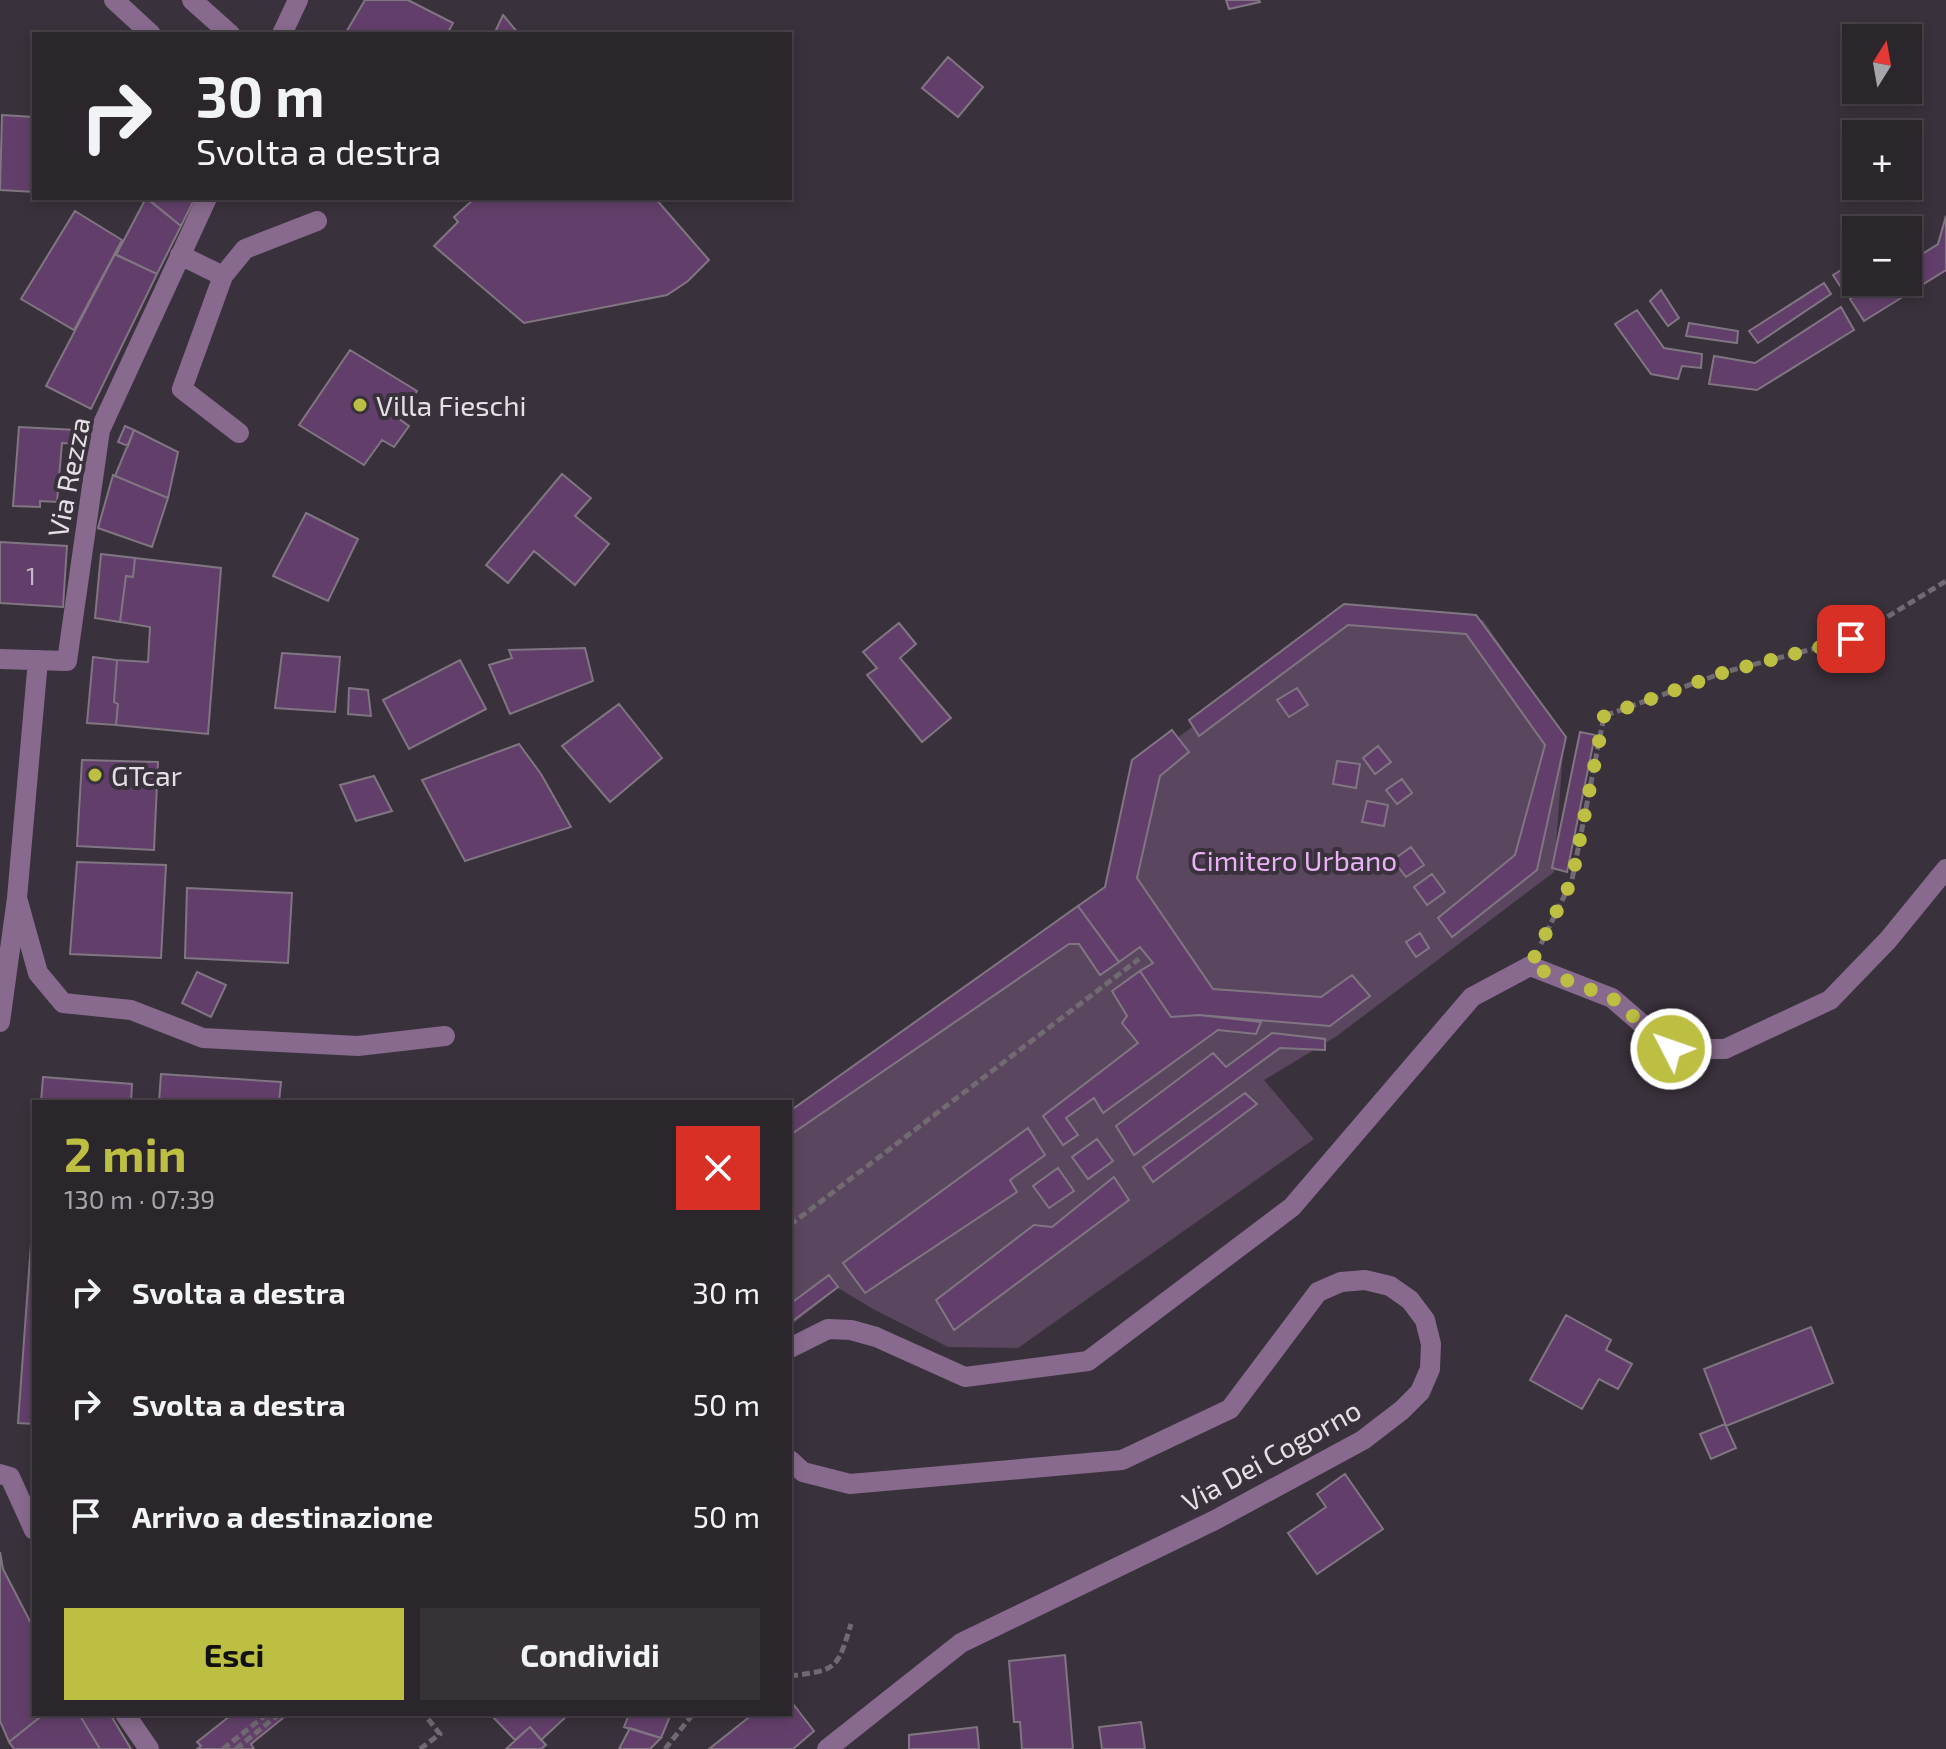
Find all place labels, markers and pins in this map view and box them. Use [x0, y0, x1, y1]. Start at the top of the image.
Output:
place label: Villa Fieschi [376, 388, 526, 422]
marker: Villa Fieschi [351, 396, 369, 414]
pin [1817, 605, 1885, 673]
place label: GTcar [111, 758, 182, 792]
marker: GTcar [86, 766, 104, 784]

